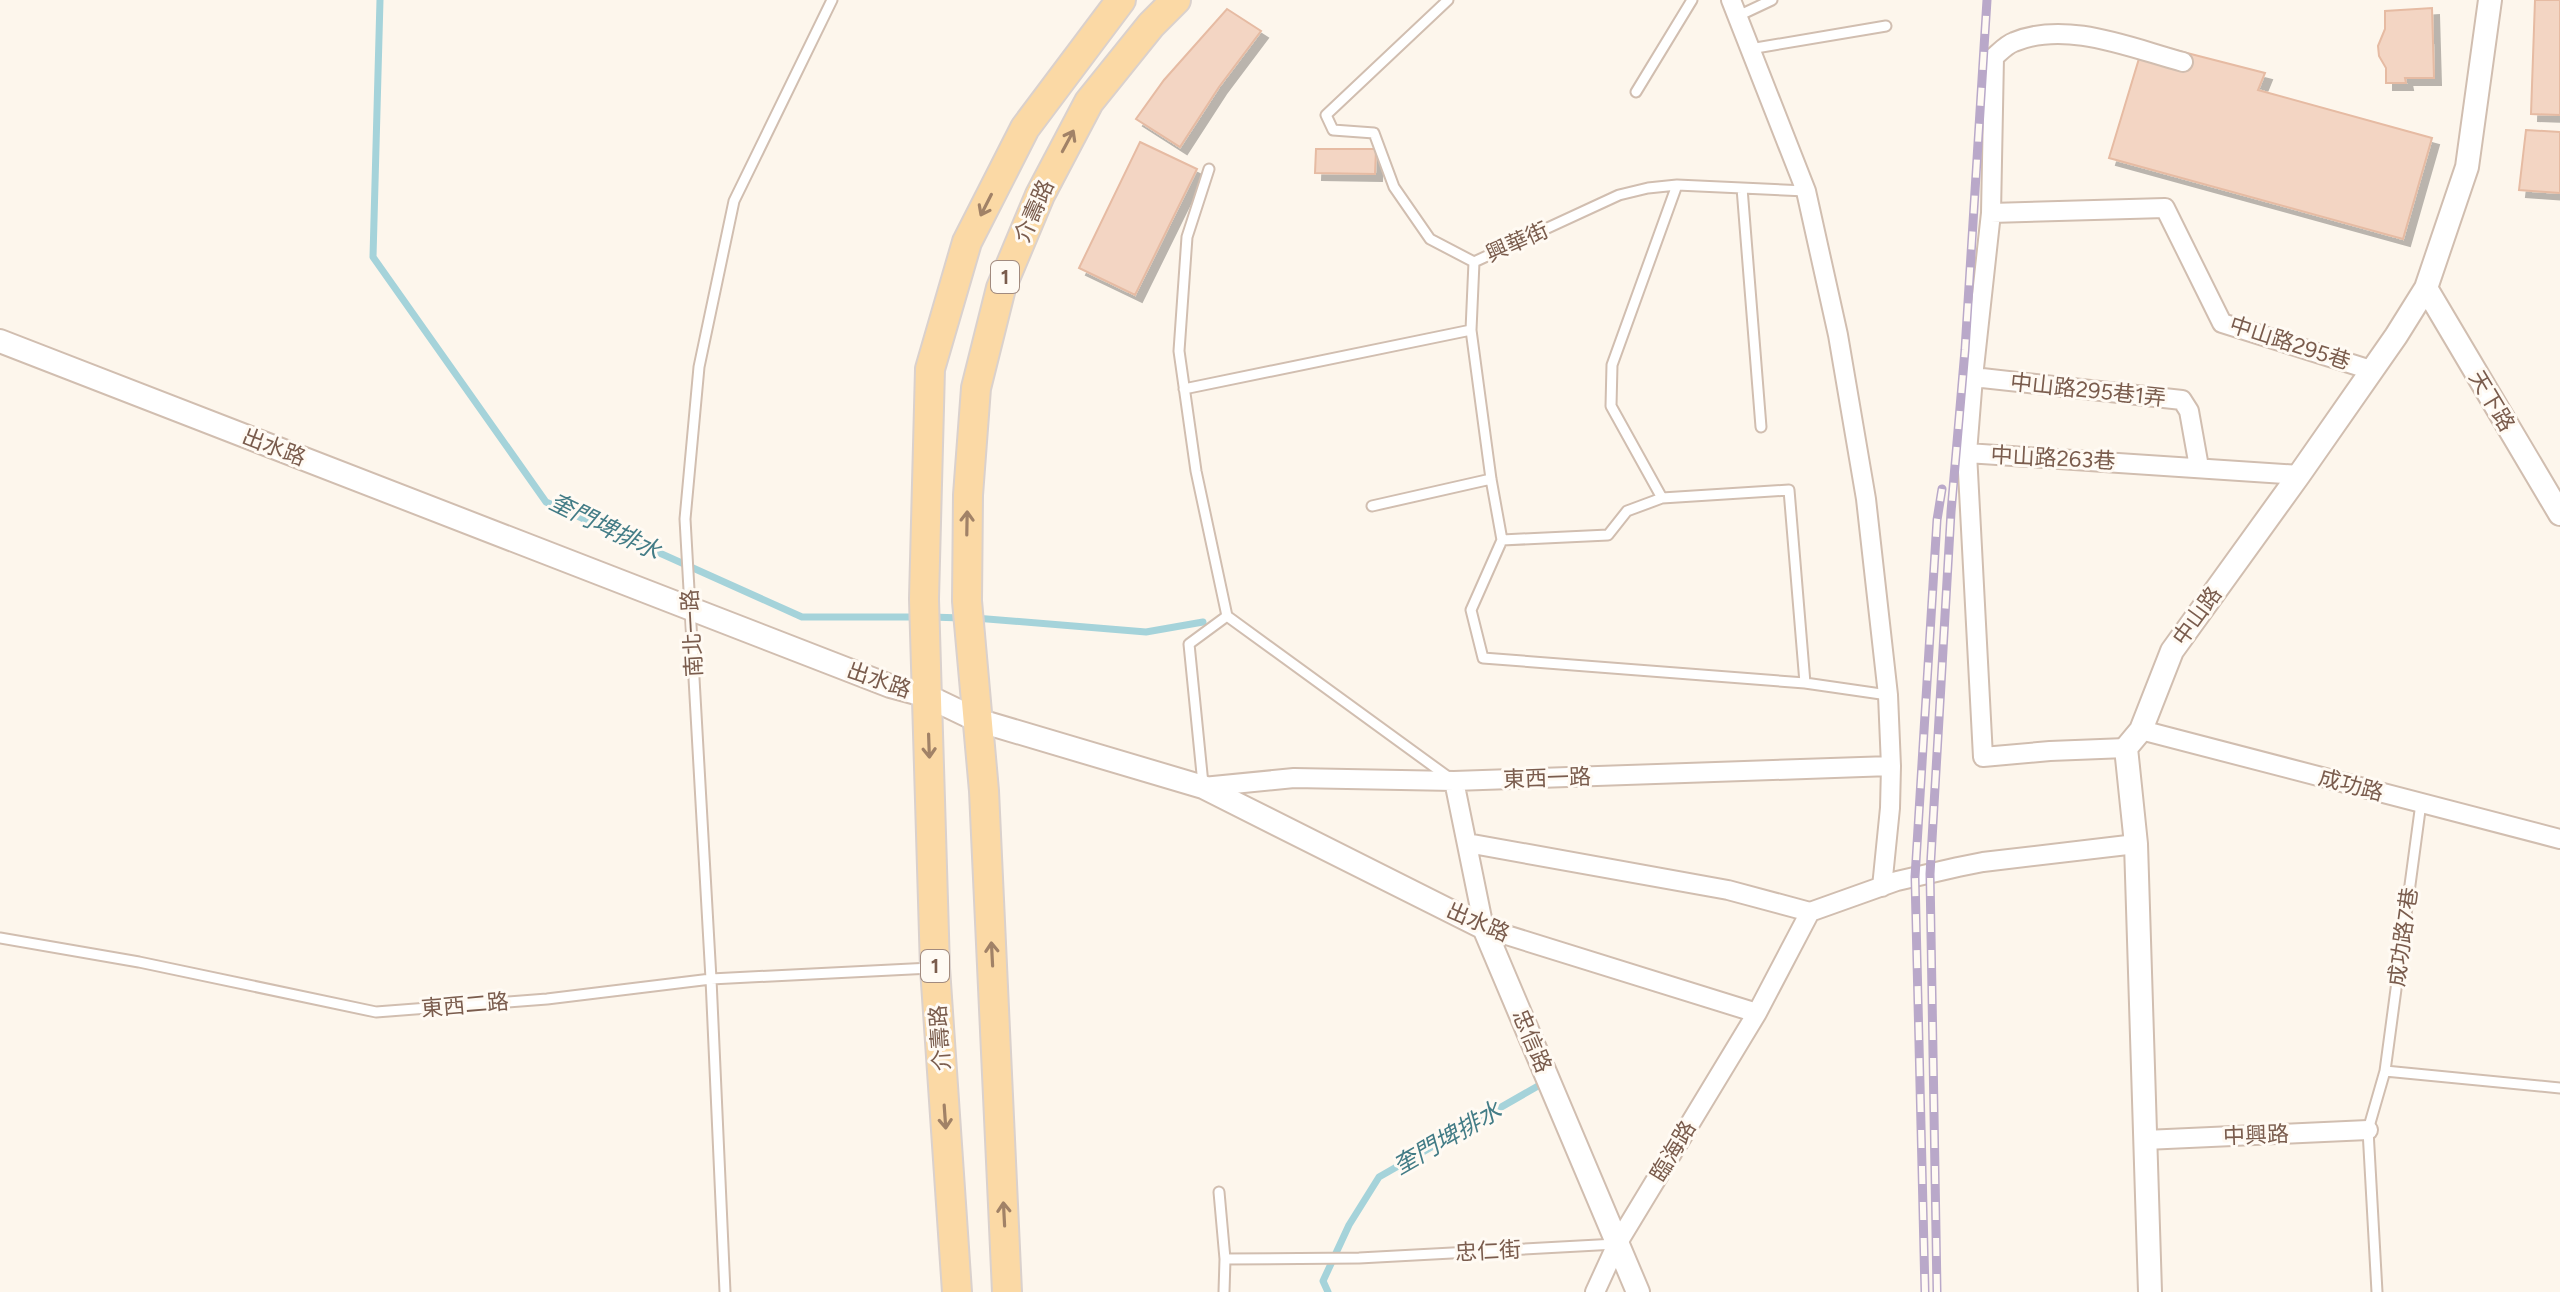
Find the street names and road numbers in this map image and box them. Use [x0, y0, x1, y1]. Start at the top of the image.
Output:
street label: 介壽路 [1008, 175, 1060, 247]
street label: 興華街 [1481, 216, 1553, 268]
road number: 1 [991, 261, 1019, 293]
street label: 中山路295巷 [2226, 311, 2354, 375]
street label: 天下路 [2463, 366, 2521, 436]
street label: 中山路295巷1弄 [2009, 368, 2167, 412]
street label: 出水路 [238, 423, 310, 471]
street label: 中山路263巷 [1990, 441, 2116, 475]
street label: 中山路 [2167, 581, 2227, 651]
street label: 南北一路 [676, 588, 708, 678]
street label: 出水路 [843, 656, 915, 704]
street label: 東西一路 [1503, 763, 1591, 793]
street label: 成功路 [2316, 763, 2386, 807]
street label: 成功路7巷 [2383, 886, 2423, 988]
street label: 出水路 [1442, 897, 1514, 947]
road number: 1 [921, 950, 949, 982]
street label: 東西二路 [420, 988, 510, 1022]
street label: 介壽路 [924, 1004, 956, 1072]
street label: 忠信路 [1507, 1005, 1557, 1077]
street label: 臨海路 [1644, 1116, 1702, 1186]
street label: 中興路 [2223, 1120, 2289, 1150]
street label: 忠仁街 [1454, 1236, 1522, 1266]

